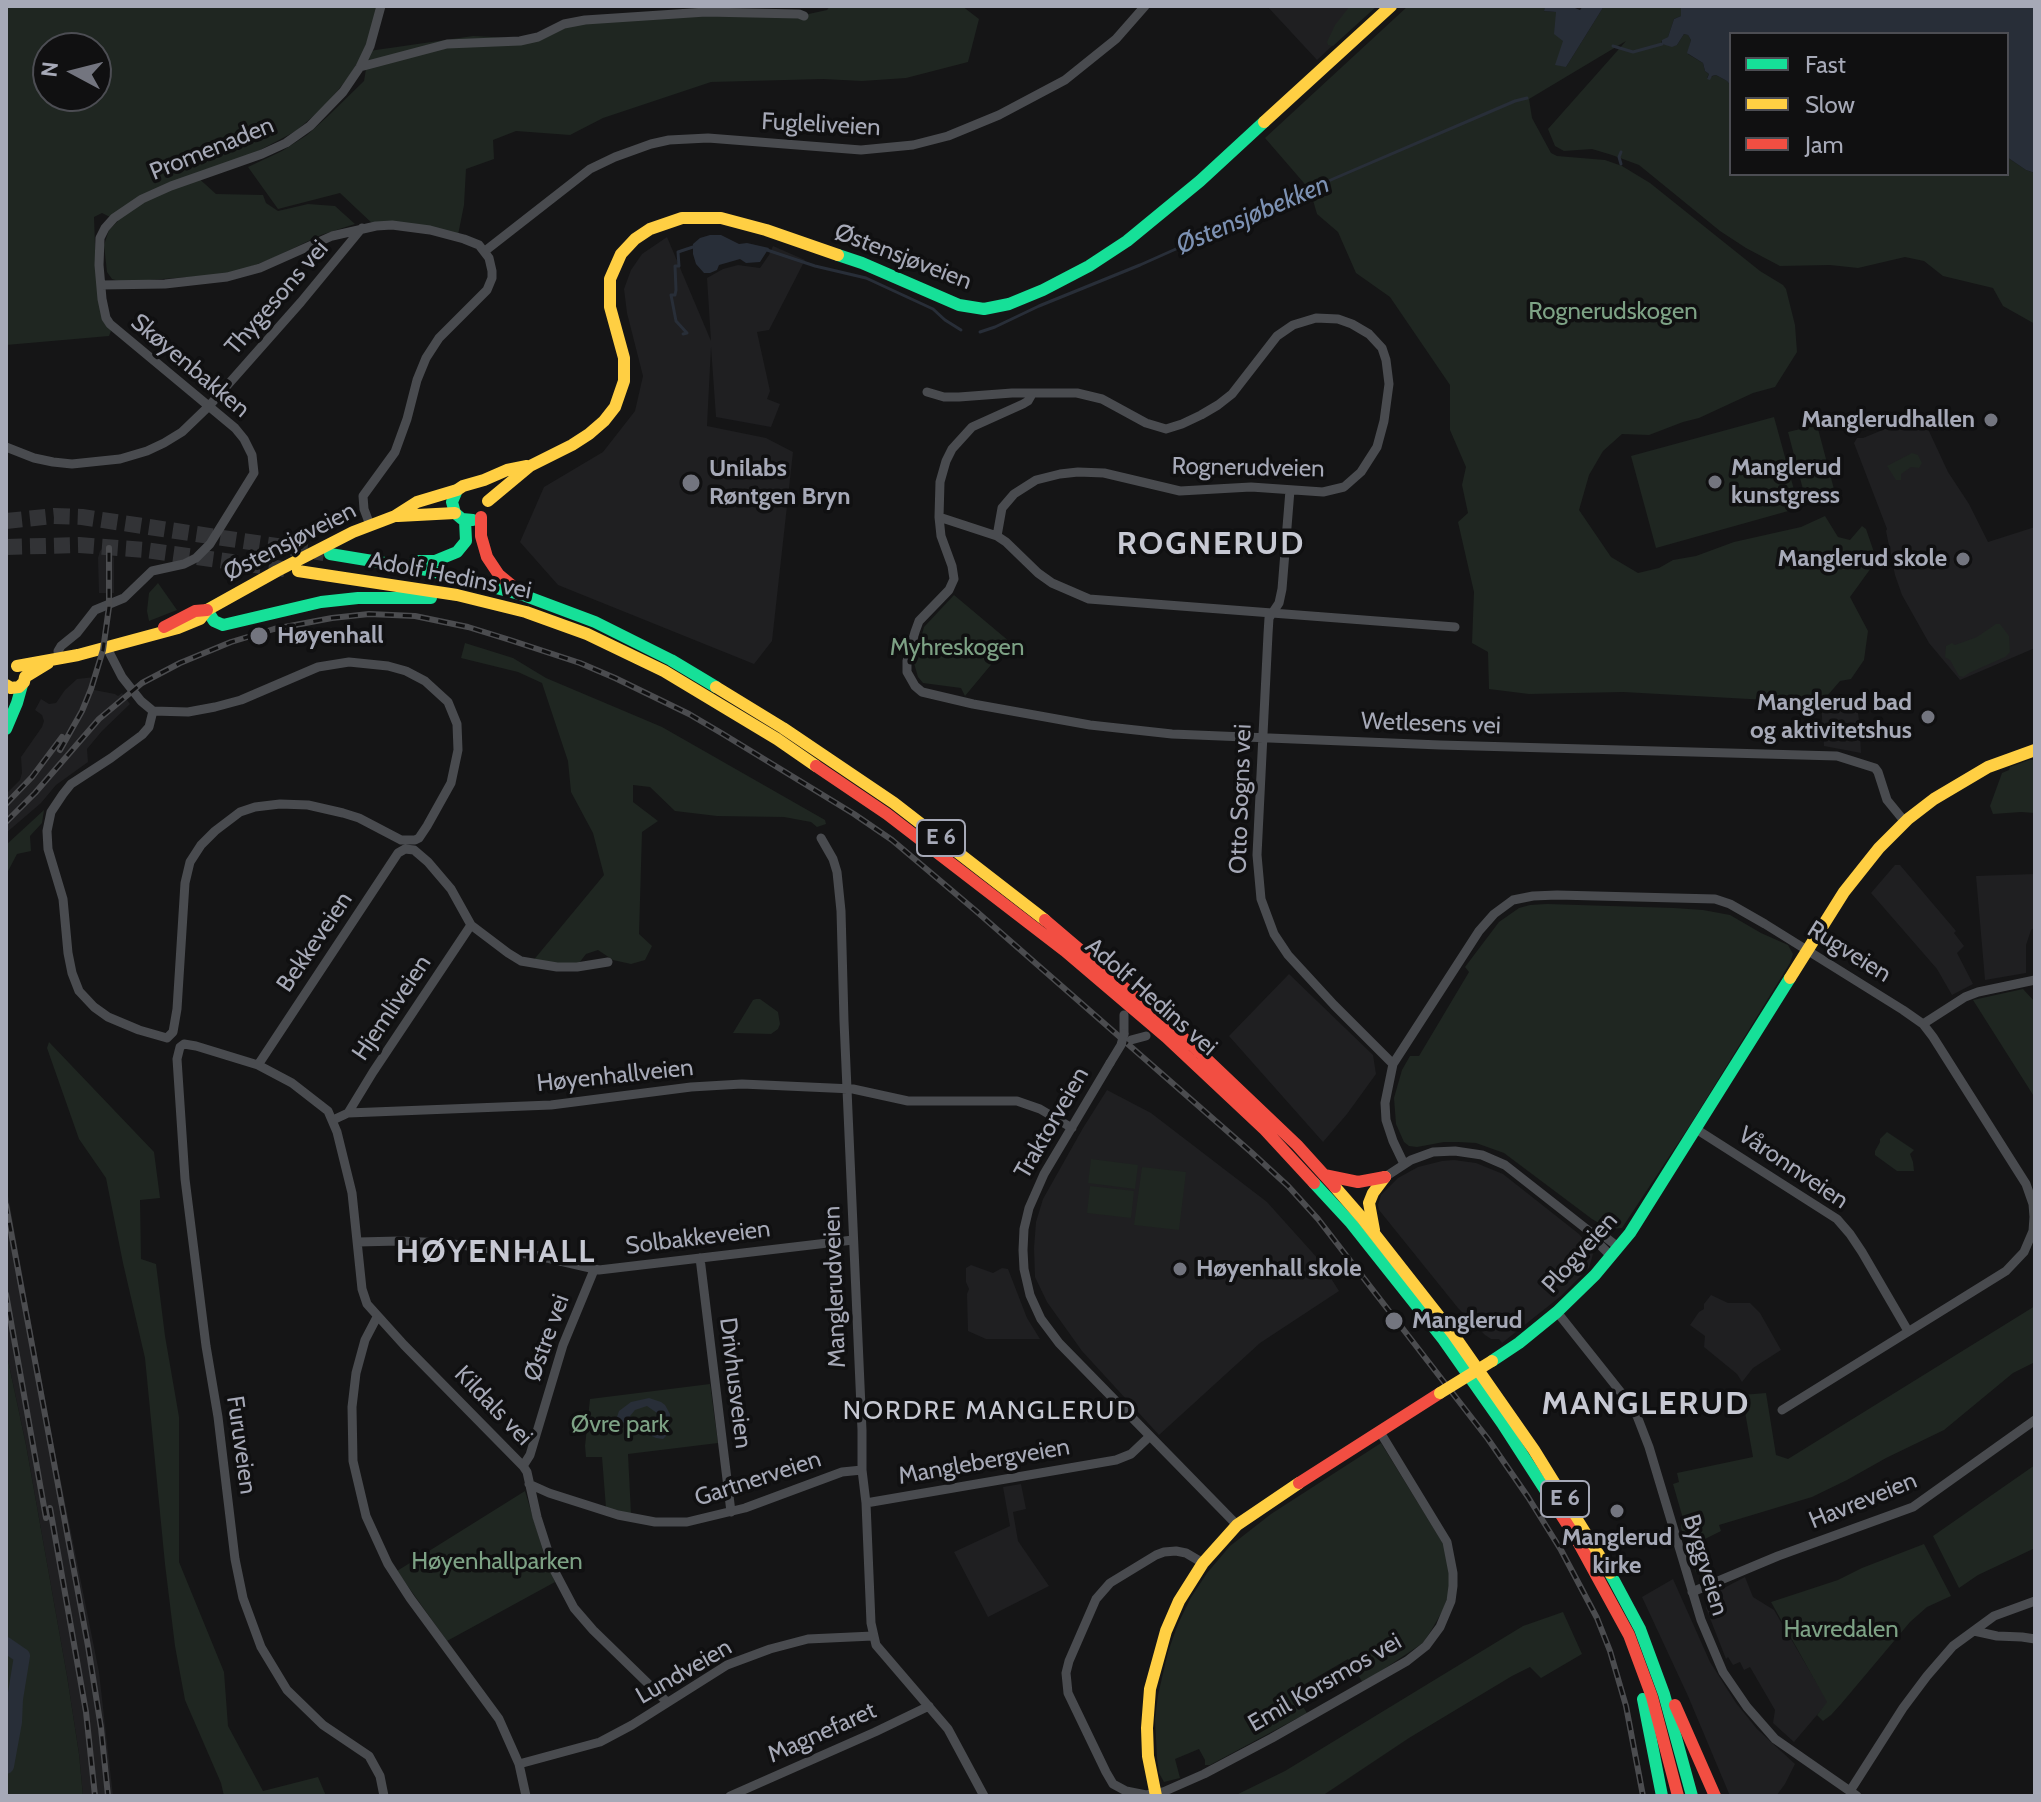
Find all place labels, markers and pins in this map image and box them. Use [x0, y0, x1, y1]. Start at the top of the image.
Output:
place label: Manglerudhallen [1801, 406, 1975, 434]
marker: Manglerudhallen [1982, 411, 2000, 429]
place label: Manglerud kunstgress [1731, 454, 1841, 510]
place label: Unilabs Røntgen Bryn [709, 455, 850, 511]
marker: Unilabs Røntgen Bryn [680, 472, 702, 494]
marker: Manglerud kunstgress [1706, 473, 1724, 491]
place label: Manglerud skole [1778, 545, 1947, 573]
marker: Manglerud skole [1954, 550, 1972, 568]
place label: Høyenhall [277, 622, 384, 650]
marker: Høyenhall [248, 625, 270, 647]
place label: Manglerud bad og aktivitetshus [1750, 689, 1912, 745]
marker: Manglerud bad og aktivitetshus [1919, 708, 1937, 726]
place label: Høyenhall skole [1196, 1255, 1362, 1283]
marker: Høyenhall skole [1171, 1260, 1189, 1278]
place label: Manglerud [1412, 1307, 1522, 1335]
marker: Manglerud [1383, 1310, 1405, 1332]
marker: Manglerud kirke [1608, 1502, 1626, 1520]
place label: Manglerud kirke [1562, 1524, 1672, 1580]

